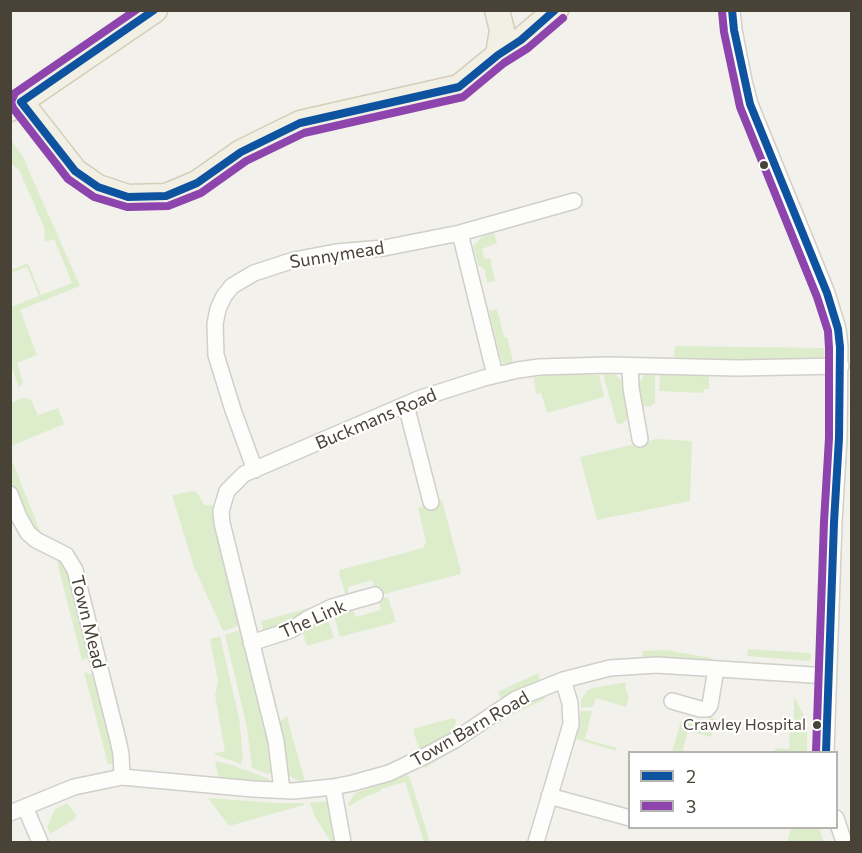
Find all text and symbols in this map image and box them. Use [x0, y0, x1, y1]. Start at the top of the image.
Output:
unlabelled marker [758, 159, 770, 171]
street label: Sunnymead [288, 237, 386, 273]
street label: Buckmans Road [312, 384, 440, 454]
street label: Town Mead [66, 573, 110, 671]
street label: The Link [277, 595, 349, 643]
street label: Town Barn Road [407, 686, 533, 772]
place label: Crawley Hospital [683, 715, 806, 735]
marker: Crawley Hospital [811, 719, 823, 731]
legend [628, 751, 838, 829]
text: 2 [686, 765, 696, 787]
text: 3 [686, 795, 696, 817]

